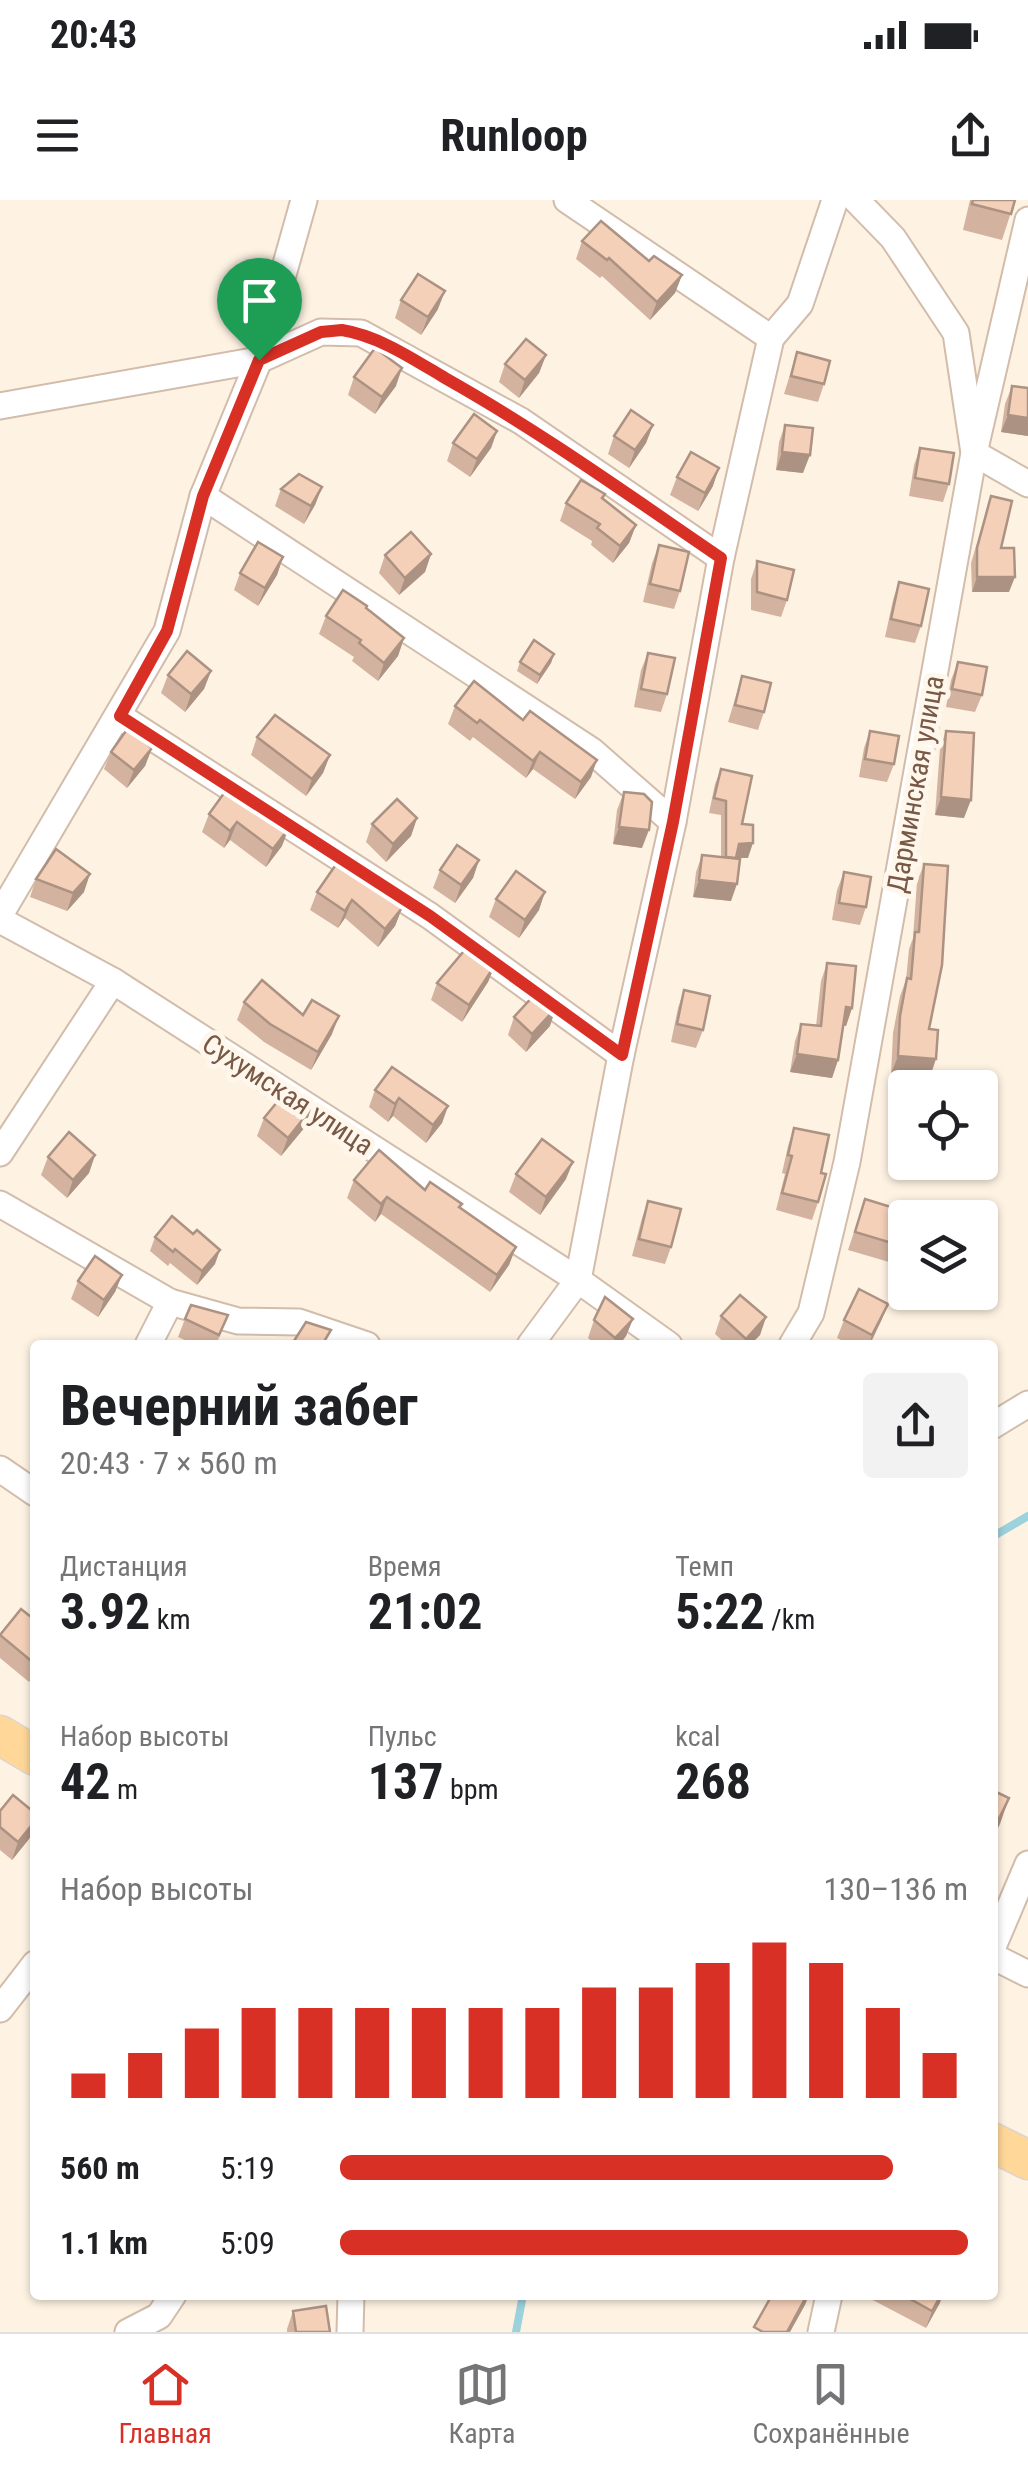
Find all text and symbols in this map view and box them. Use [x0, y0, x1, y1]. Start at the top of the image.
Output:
text: 20:43 [50, 13, 137, 57]
icon: menu [30, 108, 85, 163]
icon: share [943, 108, 998, 163]
text: Runloop [440, 109, 588, 162]
pin [217, 258, 302, 361]
icon: arrive [232, 273, 287, 328]
street label: Дарминская улица [880, 673, 951, 895]
street label: Сухумская улица [196, 1027, 379, 1162]
map controls [888, 1070, 998, 1310]
button: locate [888, 1070, 998, 1180]
button: layers [888, 1200, 998, 1310]
button: share [863, 1373, 968, 1478]
text: Вечерний забег [60, 1374, 418, 1438]
text: 20:43 · 7 × 560 m [60, 1444, 278, 1482]
text: Дистанция [60, 1550, 187, 1583]
text: Время [368, 1550, 441, 1583]
text: Темп [675, 1550, 734, 1583]
text: 3.92 [60, 1583, 150, 1641]
text: 21:02 [368, 1583, 482, 1641]
text: 5:22 [675, 1583, 765, 1641]
text: km [150, 1603, 190, 1636]
text: /km [765, 1603, 815, 1636]
text: Набор высоты [60, 1720, 229, 1753]
text: Пульс [368, 1720, 437, 1753]
text: kcal [675, 1720, 720, 1753]
text: 42 [60, 1753, 111, 1811]
text: 137 [368, 1753, 443, 1811]
text: 268 [675, 1753, 751, 1811]
text: m [111, 1773, 138, 1806]
text: bpm [443, 1773, 499, 1806]
text: Набор высоты [60, 1870, 254, 1908]
text: 130–136 m [823, 1870, 968, 1908]
text: 560 m [60, 2149, 140, 2187]
text: 5:19 [220, 2149, 275, 2187]
text: 1.1 km [60, 2224, 148, 2262]
text: 5:09 [220, 2224, 275, 2262]
tab: Главная [118, 2357, 212, 2450]
tab: Карта [449, 2357, 516, 2450]
tab: Сохранённые [752, 2357, 910, 2450]

